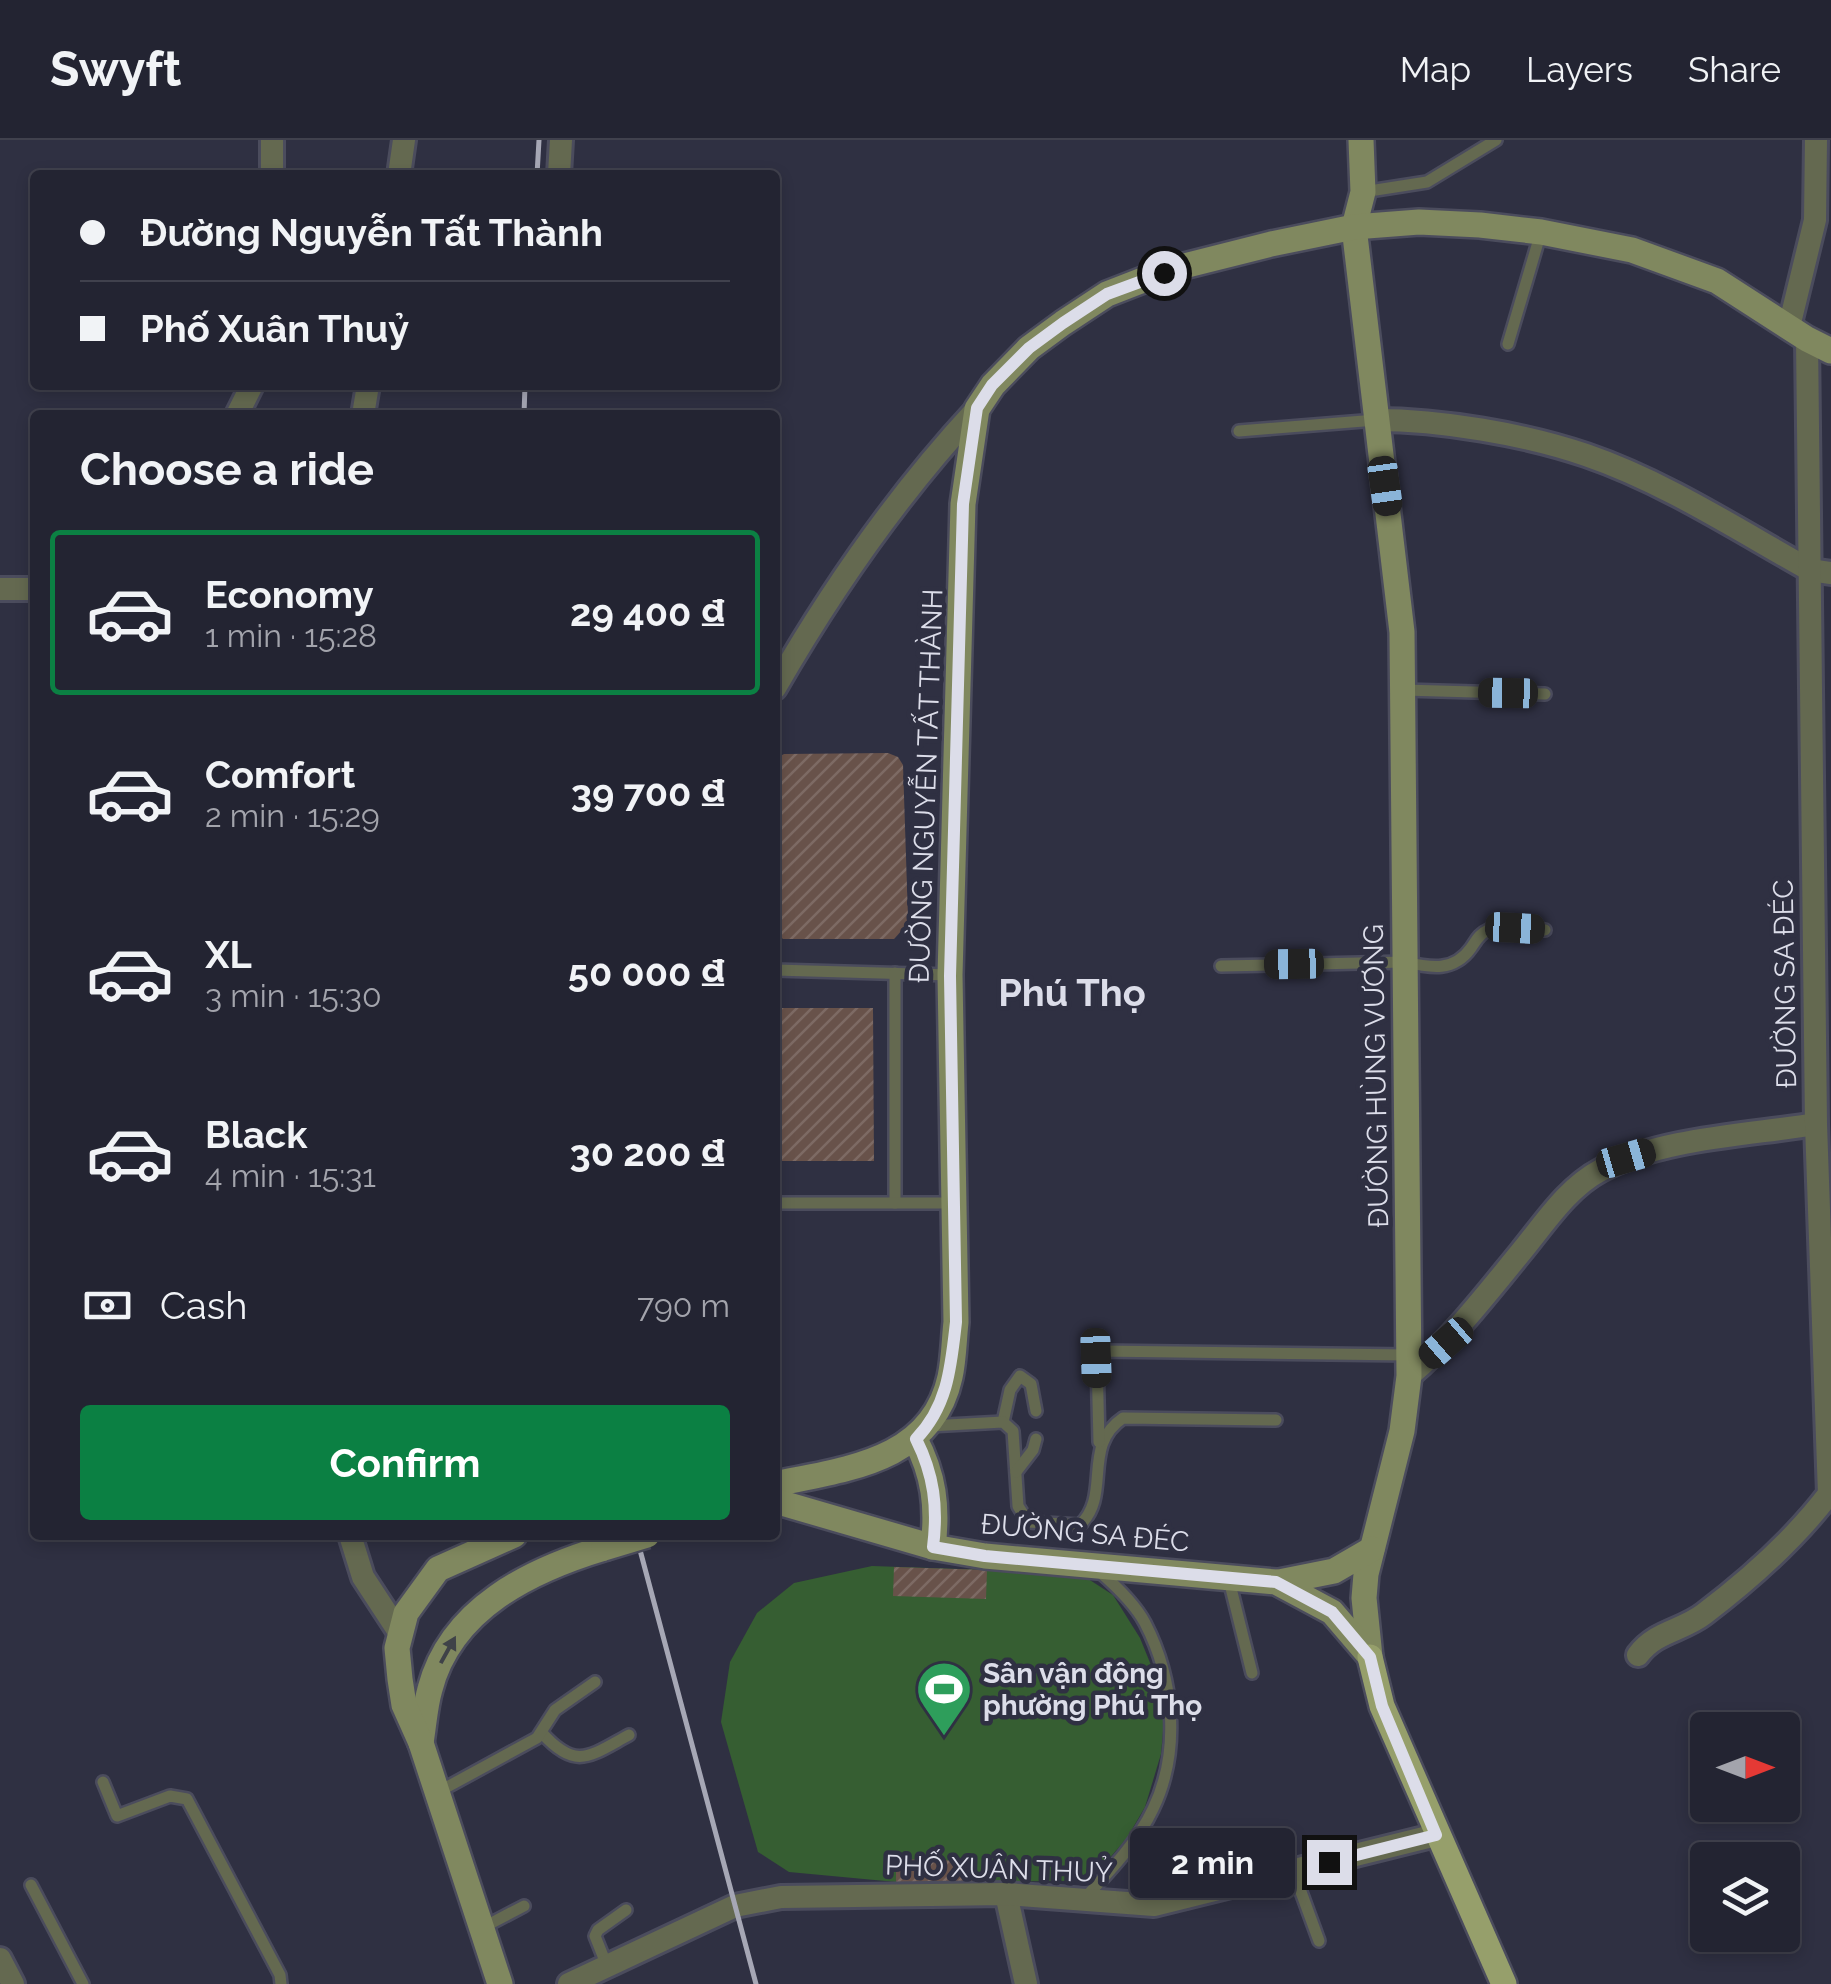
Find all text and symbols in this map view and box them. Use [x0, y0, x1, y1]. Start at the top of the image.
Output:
text: Swyft [50, 41, 181, 97]
text: Map [1400, 49, 1471, 90]
text: Layers [1526, 49, 1633, 90]
text: Share [1688, 49, 1781, 90]
text: Đường Nguyễn Tất Thành [140, 210, 603, 255]
route start [1142, 251, 1187, 296]
text: Phố Xuân Thuỷ [140, 306, 409, 351]
text: Choose a ride [80, 443, 374, 496]
car [1366, 454, 1404, 518]
icon: car [85, 568, 175, 658]
text: Economy [205, 572, 374, 617]
street label: ĐƯỜNG NGUYỄN TẤT THÀNH [900, 588, 949, 984]
text: 29 400 ₫ [570, 590, 725, 635]
text: 1 min · 15:28 [205, 617, 377, 654]
car [1478, 677, 1538, 709]
icon: car [85, 748, 175, 838]
text: Comfort [205, 752, 355, 797]
text: 39 700 ₫ [571, 770, 725, 815]
text: 2 min · 15:29 [205, 797, 380, 834]
street label: ĐƯỜNG SA ĐÉC [1767, 879, 1803, 1089]
car [1484, 911, 1546, 945]
street label: ĐƯỜNG HÙNG VƯƠNG [1357, 924, 1395, 1228]
icon: car [85, 928, 175, 1018]
text: XL [205, 932, 252, 977]
car [1264, 948, 1324, 980]
text: 50 000 ₫ [568, 950, 725, 995]
district label: Phú Thọ [998, 970, 1146, 1015]
text: 3 min · 15:30 [205, 977, 381, 1014]
icon: car [85, 1108, 175, 1198]
text: Black [205, 1112, 307, 1157]
text: 30 200 ₫ [570, 1130, 725, 1175]
car [1593, 1135, 1659, 1181]
text: 4 min · 15:31 [205, 1157, 376, 1194]
icon: cash [80, 1278, 135, 1333]
text: Cash [160, 1283, 247, 1328]
text: 790 m [637, 1287, 730, 1324]
car [1414, 1312, 1478, 1374]
car [1080, 1327, 1112, 1389]
button: Confirm [80, 1405, 730, 1520]
street label: ĐƯỜNG SA ĐÉC [979, 1507, 1191, 1559]
one-way arrow [438, 1636, 456, 1664]
place label: Sân vận động phường Phú Thọ [983, 1657, 1202, 1722]
sports icon: Sân vận động phường Phú Thọ [914, 1659, 974, 1738]
north arrow [1690, 1712, 1800, 1822]
map controls [1690, 1712, 1800, 1952]
callout: 2 min [1129, 1827, 1294, 1897]
route end [1307, 1840, 1352, 1885]
button: layers [1690, 1842, 1800, 1952]
text: 2 min [1171, 1844, 1254, 1881]
street label: PHỐ XUÂN THUỶ [885, 1847, 1114, 1889]

